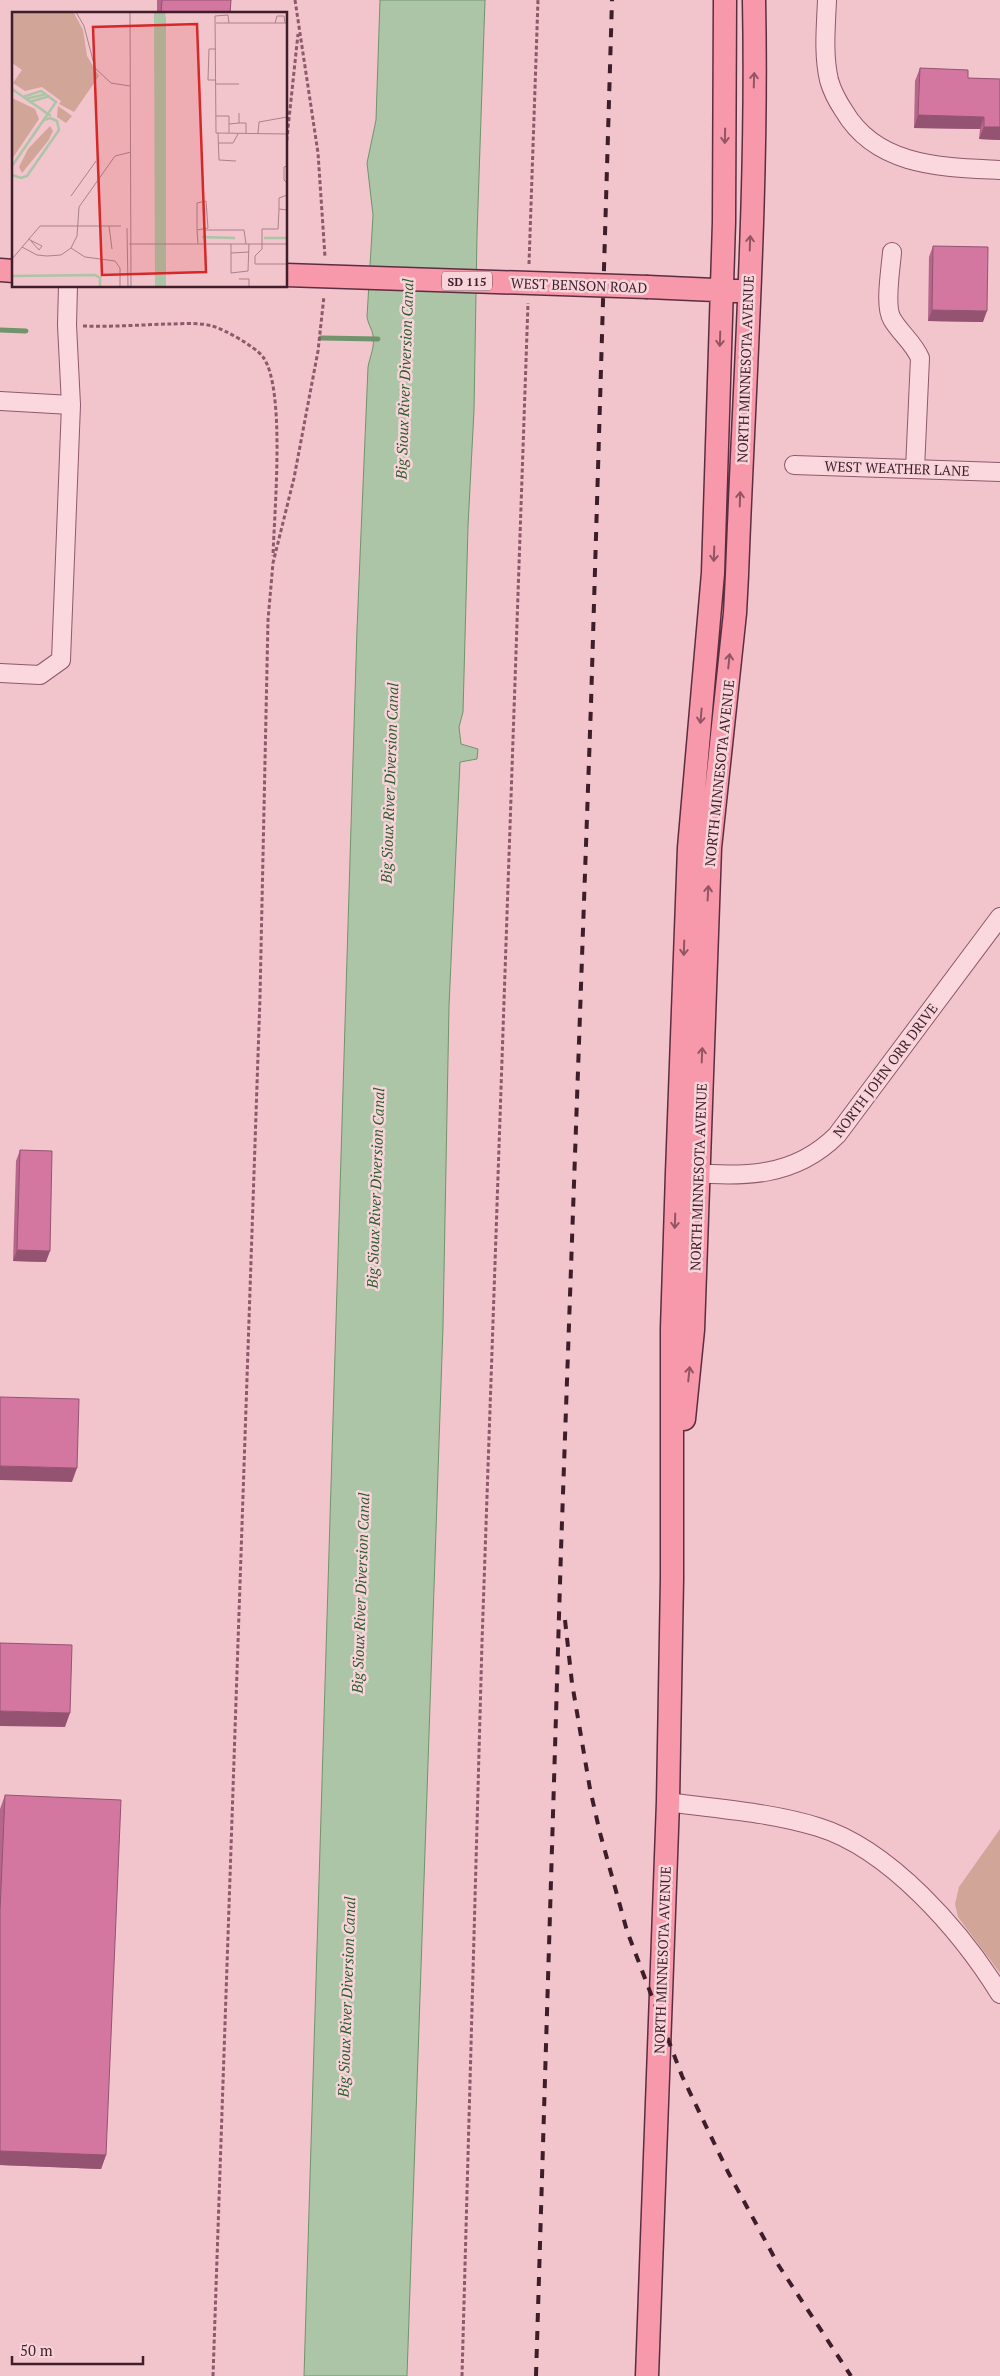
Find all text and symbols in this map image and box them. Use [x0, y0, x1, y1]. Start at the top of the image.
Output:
inset map [12, 12, 288, 288]
one-way arrow [750, 72, 759, 88]
one-way arrow [720, 128, 730, 144]
one-way arrow [745, 235, 755, 251]
road number: SD 115 [442, 272, 492, 290]
street label: WEST BENSON ROAD [510, 273, 648, 297]
street label: NORTH MINNESOTA AVENUE [732, 275, 758, 463]
water label: Big Sioux River Diversion Canal [390, 278, 418, 481]
one-way arrow [715, 330, 725, 347]
street label: WEST WEATHER LANE [824, 456, 970, 480]
one-way arrow [735, 491, 744, 507]
one-way arrow [709, 546, 718, 562]
one-way arrow [725, 653, 734, 669]
street label: NORTH MINNESOTA AVENUE [700, 679, 738, 867]
water label: Big Sioux River Diversion Canal [375, 682, 403, 885]
one-way arrow [696, 708, 706, 724]
one-way arrow [703, 885, 712, 901]
one-way arrow [679, 940, 689, 956]
street label: NORTH JOHN ORR DRIVE [828, 999, 942, 1141]
one-way arrow [697, 1047, 707, 1064]
street label: NORTH MINNESOTA AVENUE [685, 1083, 711, 1271]
water label: Big Sioux River Diversion Canal [361, 1087, 389, 1290]
one-way arrow [670, 1213, 680, 1229]
one-way arrow [684, 1367, 694, 1383]
water label: Big Sioux River Diversion Canal [346, 1492, 374, 1695]
street label: NORTH MINNESOTA AVENUE [649, 1866, 675, 2054]
water label: Big Sioux River Diversion Canal [332, 1896, 360, 2099]
scale bar [12, 2334, 144, 2366]
text: 50 m [20, 2340, 53, 2360]

